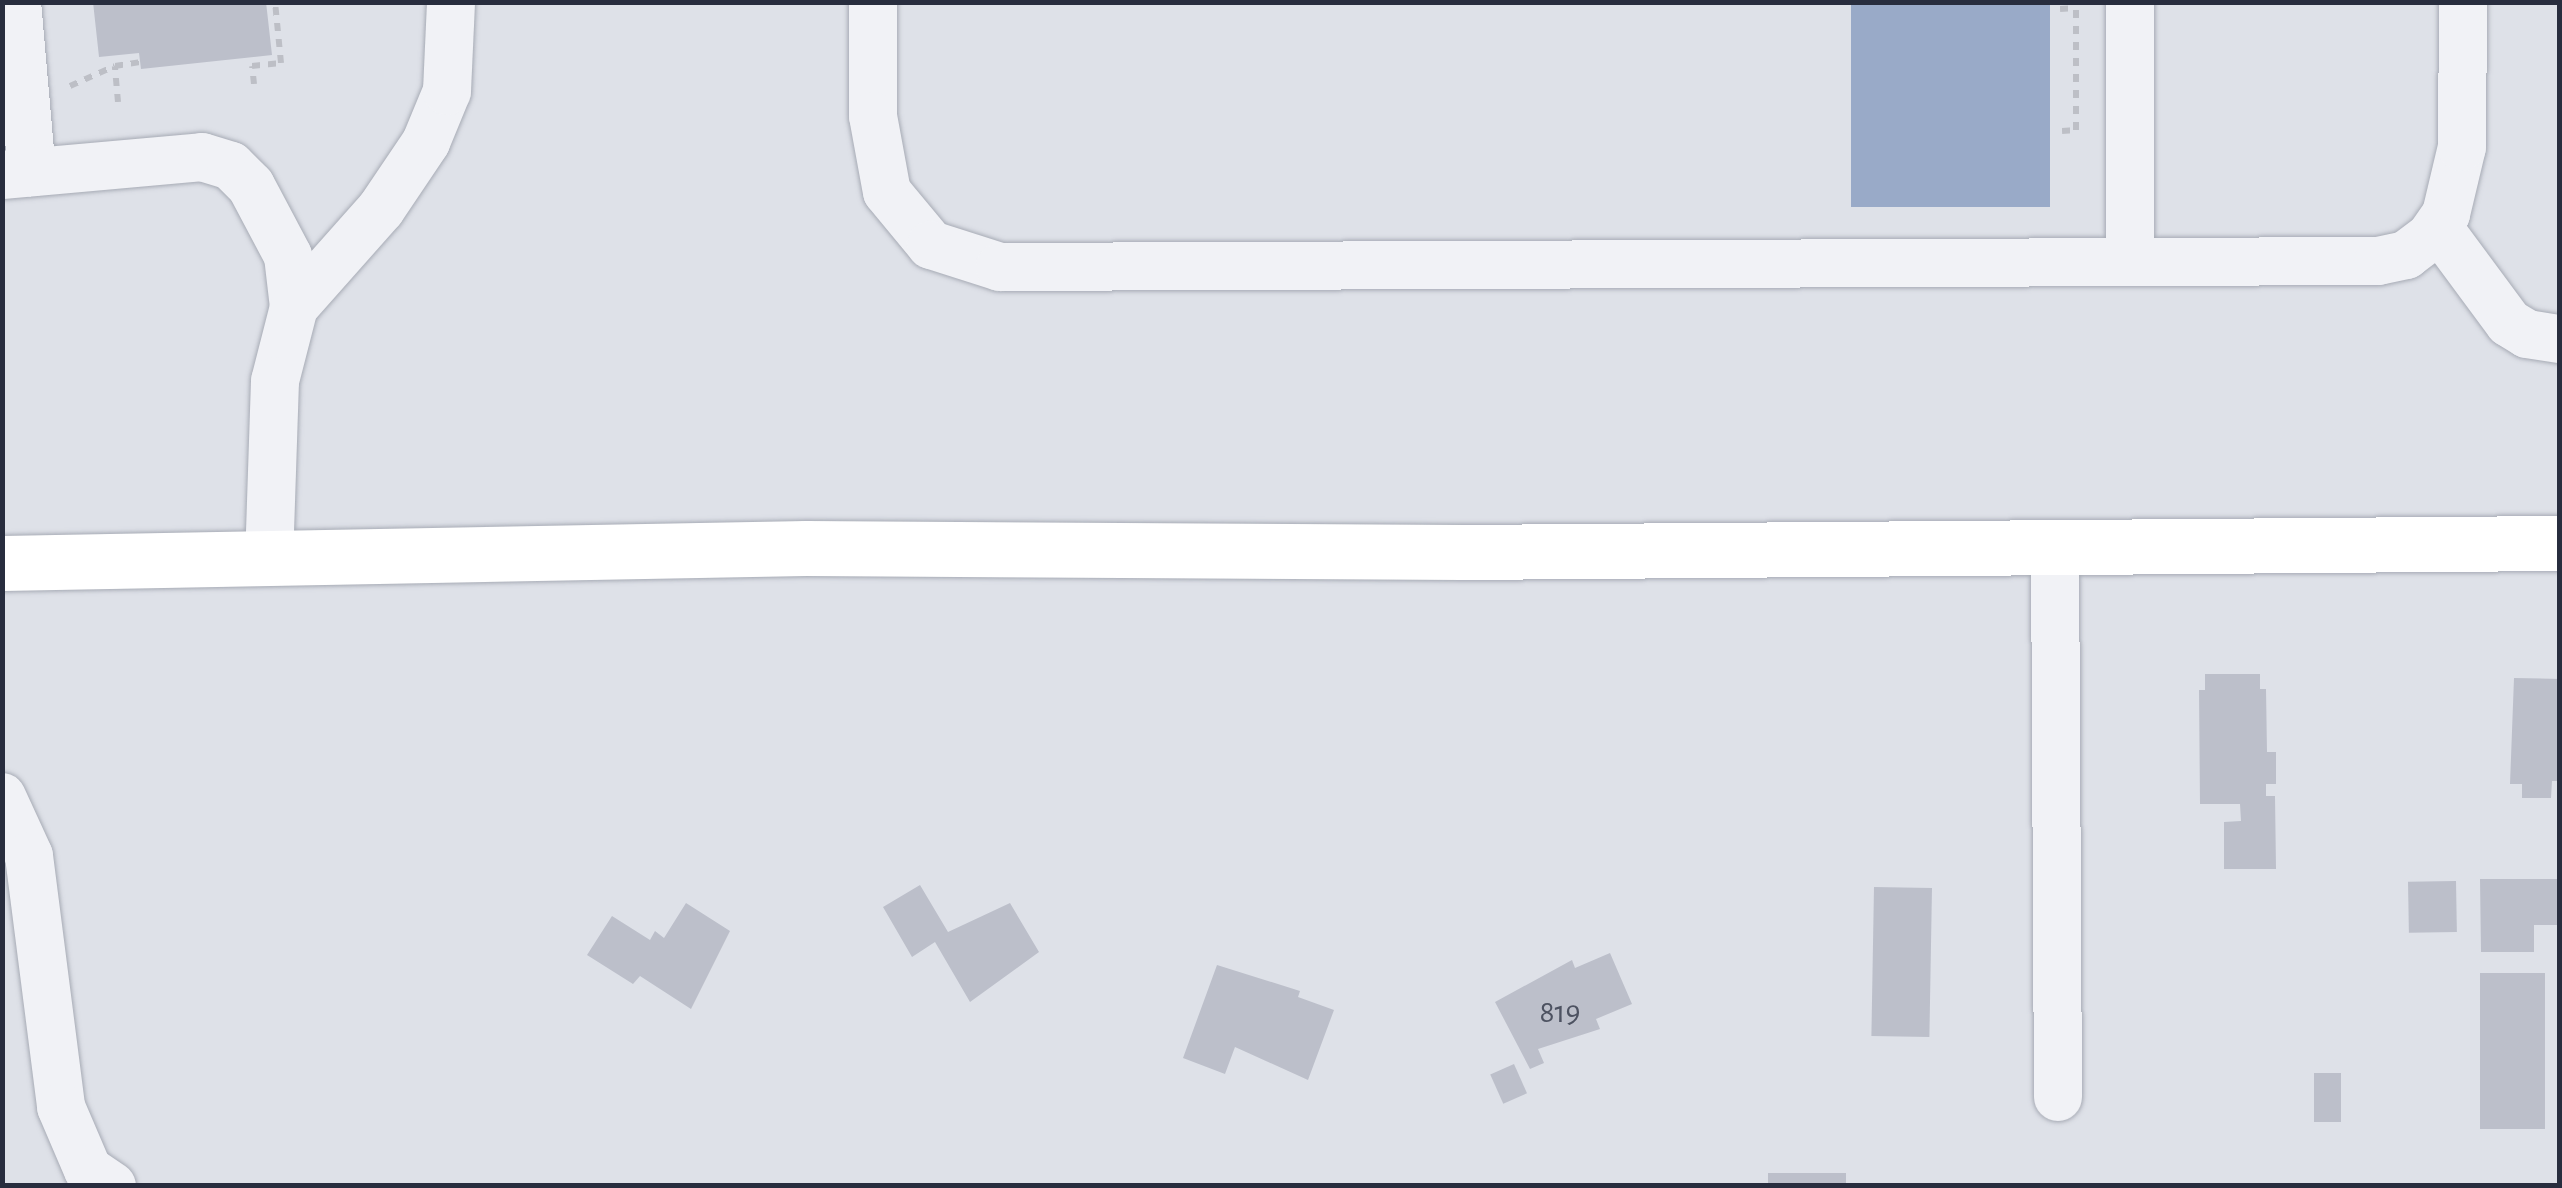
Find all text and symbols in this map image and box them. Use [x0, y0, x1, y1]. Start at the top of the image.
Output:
house number: 819 [1539, 993, 1581, 1031]

